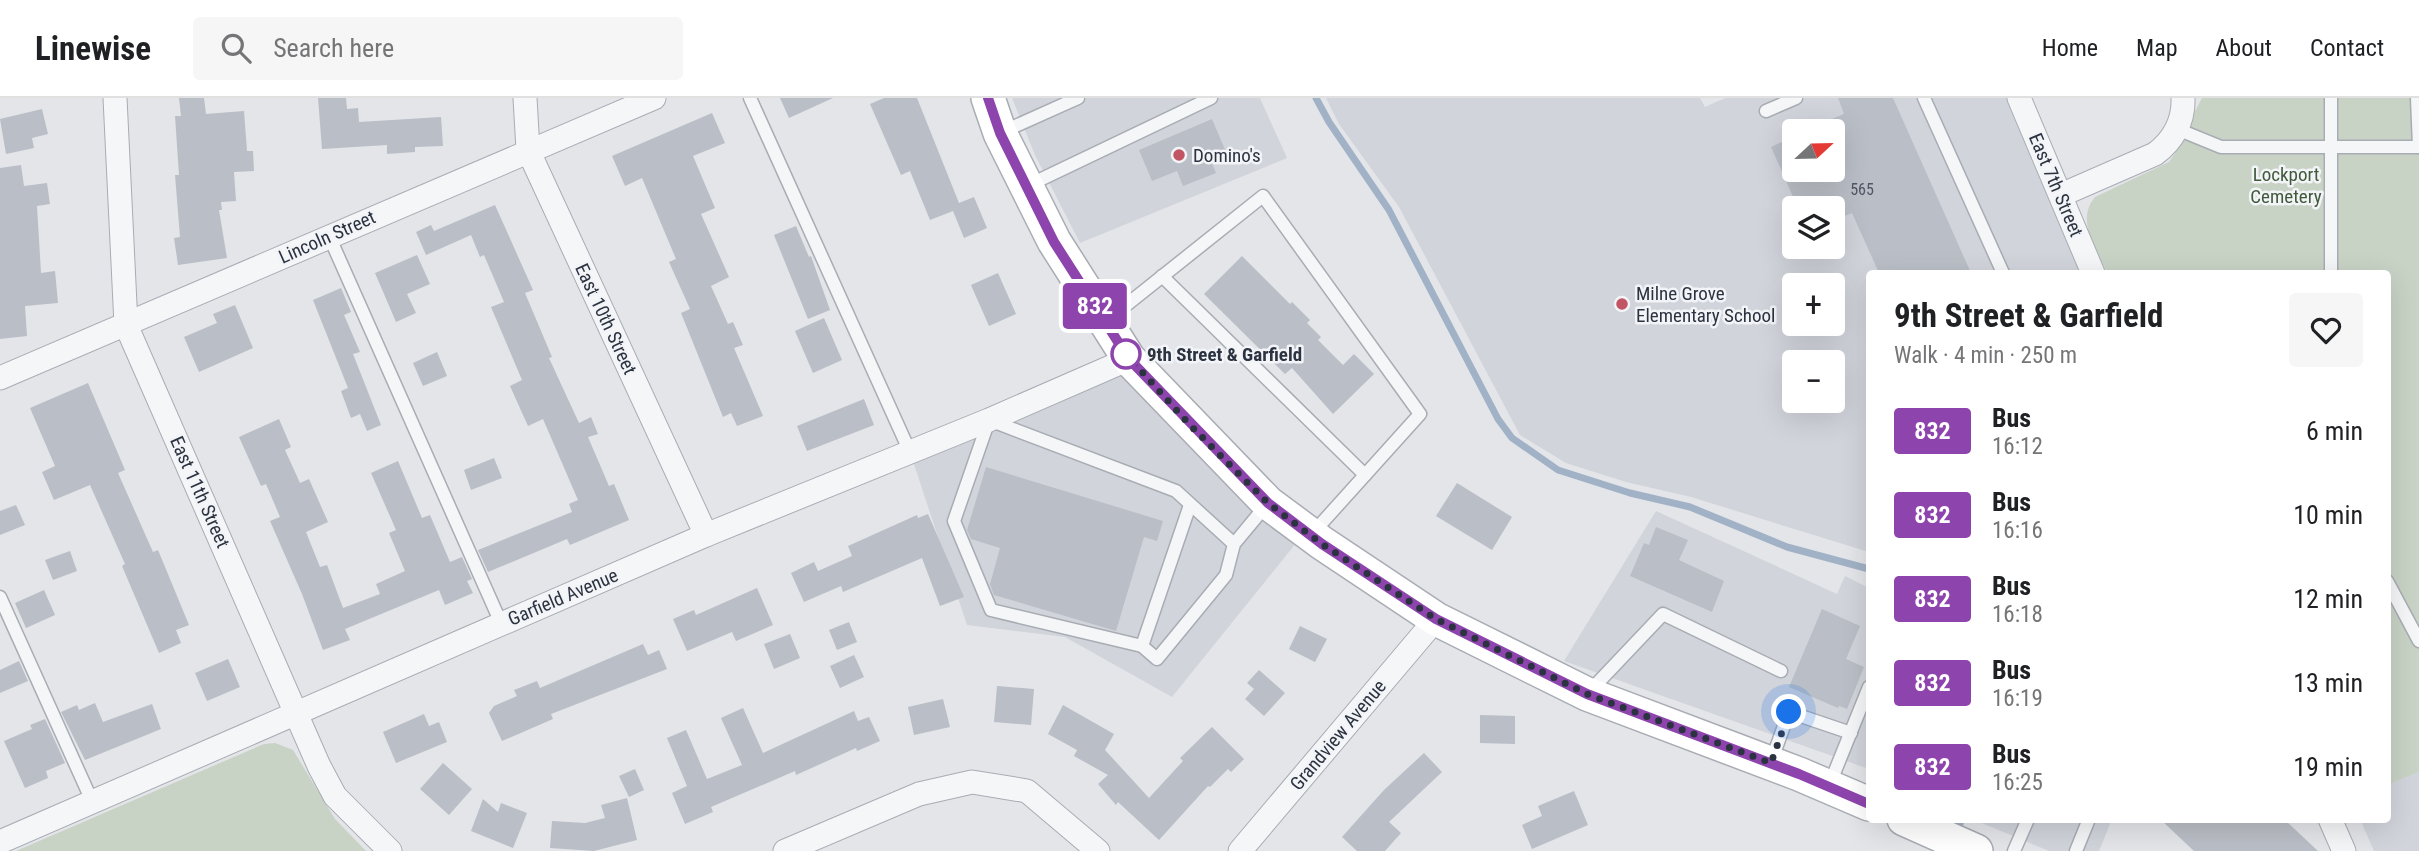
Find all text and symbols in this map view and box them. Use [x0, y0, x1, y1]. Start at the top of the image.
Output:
search box [193, 17, 683, 80]
text: Linewise [35, 29, 151, 68]
icon: search [217, 29, 255, 67]
text: Search here [273, 33, 394, 63]
text: Home [2042, 34, 2098, 62]
text: Map [2136, 34, 2178, 62]
text: About [2216, 34, 2272, 62]
text: Contact [2310, 34, 2384, 62]
north arrow [1782, 119, 1844, 182]
map controls [1782, 119, 1845, 413]
street label: East 7th Street [2024, 130, 2088, 240]
place label: Domino's [1193, 144, 1261, 167]
marker: Domino's [1171, 147, 1187, 163]
park label: Lockport Cemetery [2250, 163, 2322, 208]
house number: 565 [1850, 180, 1874, 199]
button: layers [1782, 196, 1845, 259]
street label: Lincoln Street [275, 205, 379, 269]
street label: East 10th Street [570, 260, 642, 378]
button: + [1782, 273, 1845, 336]
place label: Milne Grove Elementary School [1636, 282, 1775, 327]
line badge: 832 [1055, 283, 1135, 329]
text: 832 [1077, 292, 1113, 320]
button: heart [2289, 293, 2363, 367]
marker: Milne Grove Elementary School [1614, 296, 1630, 312]
text: 9th Street & Garfield [1894, 296, 2163, 335]
marker: 9th Street & Garfield [1111, 339, 1141, 369]
text: Walk · 4 min · 250 m [1894, 342, 2077, 369]
place label: 9th Street & Garfield [1147, 343, 1302, 366]
button: − [1782, 350, 1845, 413]
text: Bus [1992, 403, 2031, 433]
text: 6 min [2306, 416, 2363, 446]
text: 832 [1914, 417, 1951, 445]
street label: East 11th Street [165, 433, 235, 551]
text: 16:12 [1992, 433, 2043, 460]
text: Bus [1992, 487, 2031, 517]
text: 10 min [2293, 500, 2363, 530]
text: 832 [1914, 501, 1951, 529]
text: 16:16 [1992, 517, 2043, 544]
street label: Garfield Avenue [505, 563, 622, 630]
text: Bus [1992, 571, 2031, 601]
text: 12 min [2293, 584, 2363, 614]
text: 832 [1914, 585, 1951, 613]
text: 16:18 [1992, 601, 2043, 628]
text: Bus [1992, 655, 2031, 685]
text: 13 min [2293, 668, 2363, 698]
text: 832 [1914, 669, 1951, 697]
street label: Grandview Avenue [1285, 675, 1391, 795]
text: 16:19 [1992, 685, 2043, 712]
your location [1771, 694, 1806, 729]
text: Bus [1992, 739, 2031, 769]
text: 19 min [2293, 752, 2363, 782]
text: 832 [1914, 753, 1951, 781]
text: 16:25 [1992, 769, 2043, 796]

